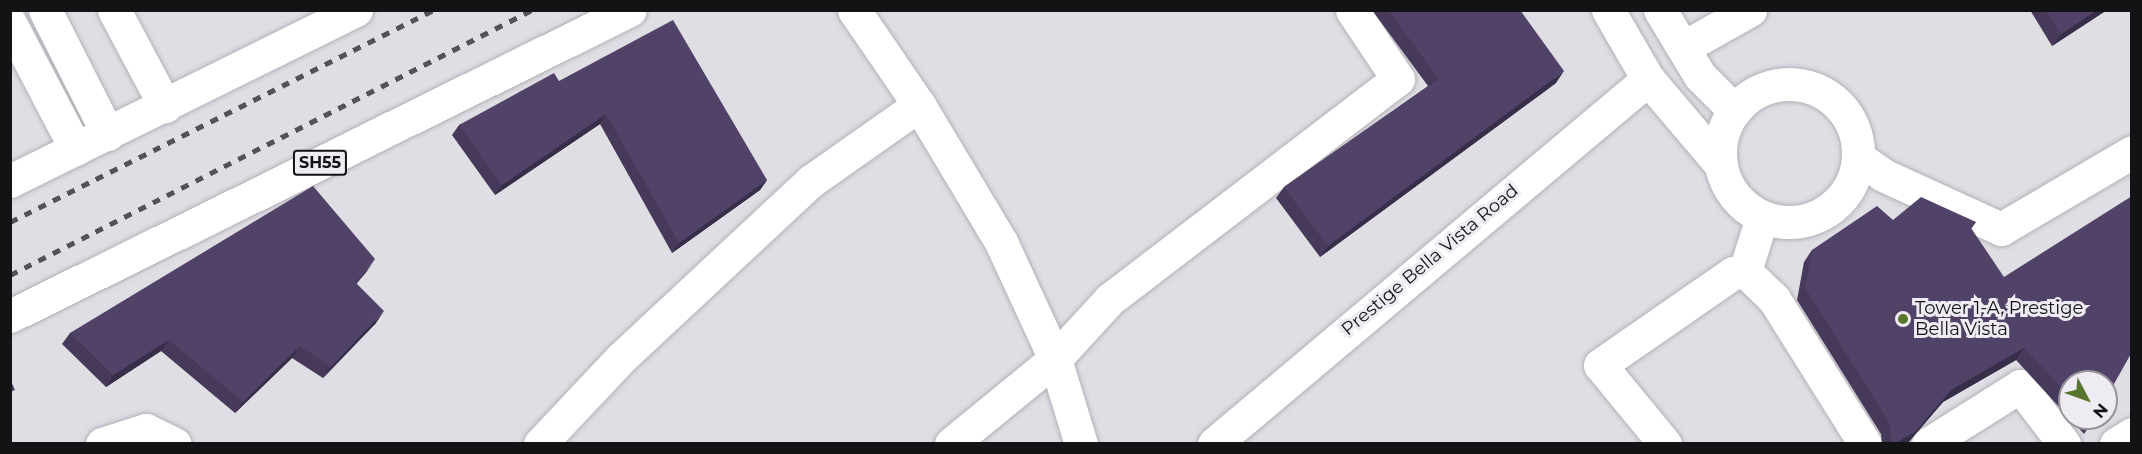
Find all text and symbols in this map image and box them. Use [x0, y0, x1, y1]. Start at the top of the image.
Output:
road number: SH55 [292, 150, 348, 176]
street label: Prestige Bella Vista Road [1337, 180, 1523, 340]
place label: Tower 1-A, Prestige Bella Vista [1915, 298, 2083, 340]
marker: Tower 1-A, Prestige Bella Vista [1896, 312, 1910, 326]
north arrow [2058, 370, 2118, 430]
text: N [2089, 400, 2112, 422]

